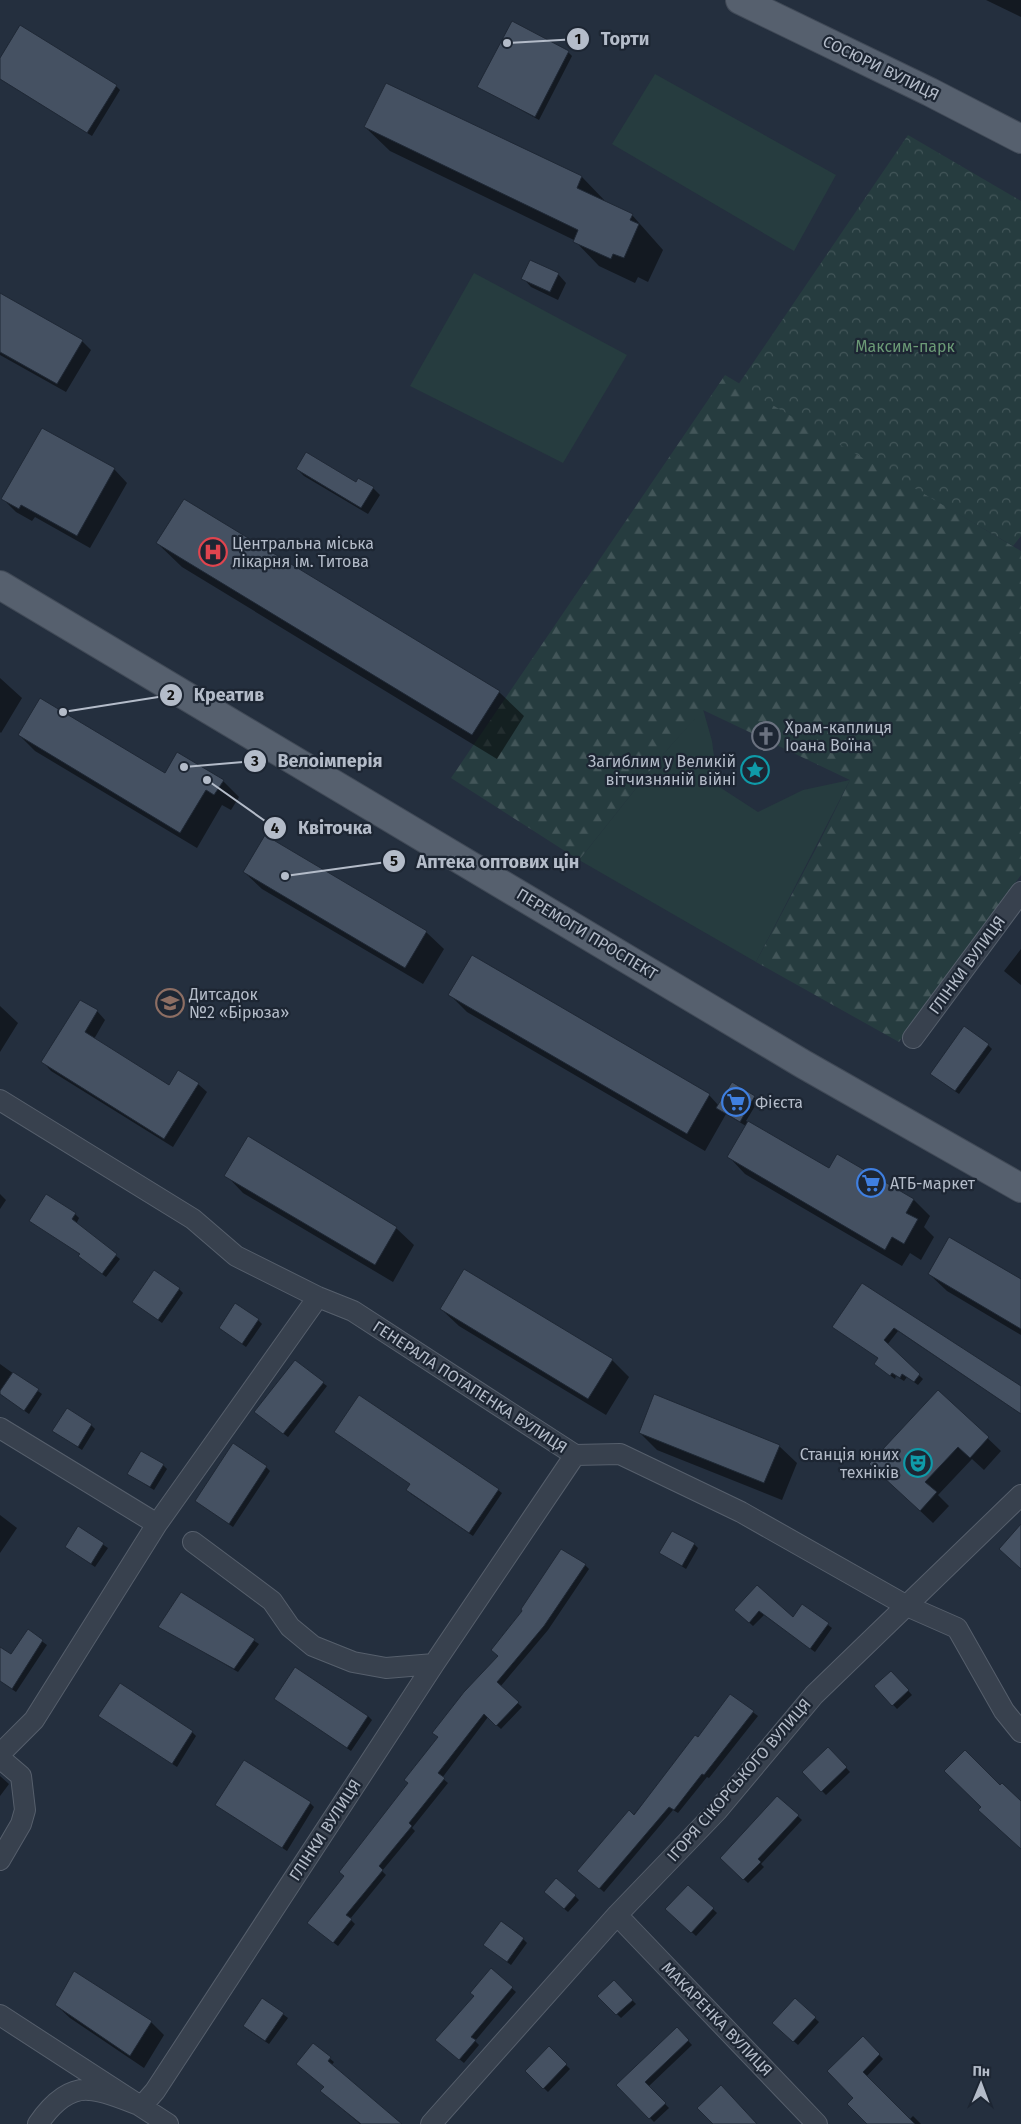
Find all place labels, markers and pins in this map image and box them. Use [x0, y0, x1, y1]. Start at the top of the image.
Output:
callout: Торти [565, 22, 659, 55]
place label: Центральна міська лікарня ім. Титова [232, 534, 374, 571]
hospital icon: Центральна міська лікарня ім. Титова [198, 537, 228, 567]
callout: Креатив [159, 678, 274, 711]
place label: Храм-каплиця Іоана Воїна [785, 718, 892, 755]
church icon: Храм-каплиця Іоана Воїна [751, 721, 781, 751]
callout: Велоімперія [242, 744, 392, 777]
place label: Загиблим у Великій вітчизняній війні [588, 752, 736, 789]
place icon: Загиблим у Великій вітчизняній війні [740, 755, 770, 785]
callout: Квіточка [263, 811, 382, 844]
callout: Аптека оптових цін [382, 845, 589, 878]
place label: Дитсадок №2 «Бірюза» [188, 985, 289, 1022]
school or university icon: Дитсадок №2 «Бірюза» [155, 988, 185, 1018]
supermarket icon: Фієста [721, 1087, 751, 1117]
place label: Фієста [755, 1093, 803, 1112]
supermarket icon: АТБ-маркет [856, 1168, 886, 1198]
place label: АТБ-маркет [890, 1174, 976, 1193]
place label: Станція юних техніків [800, 1445, 899, 1482]
theatre icon: Станція юних техніків [903, 1448, 933, 1478]

